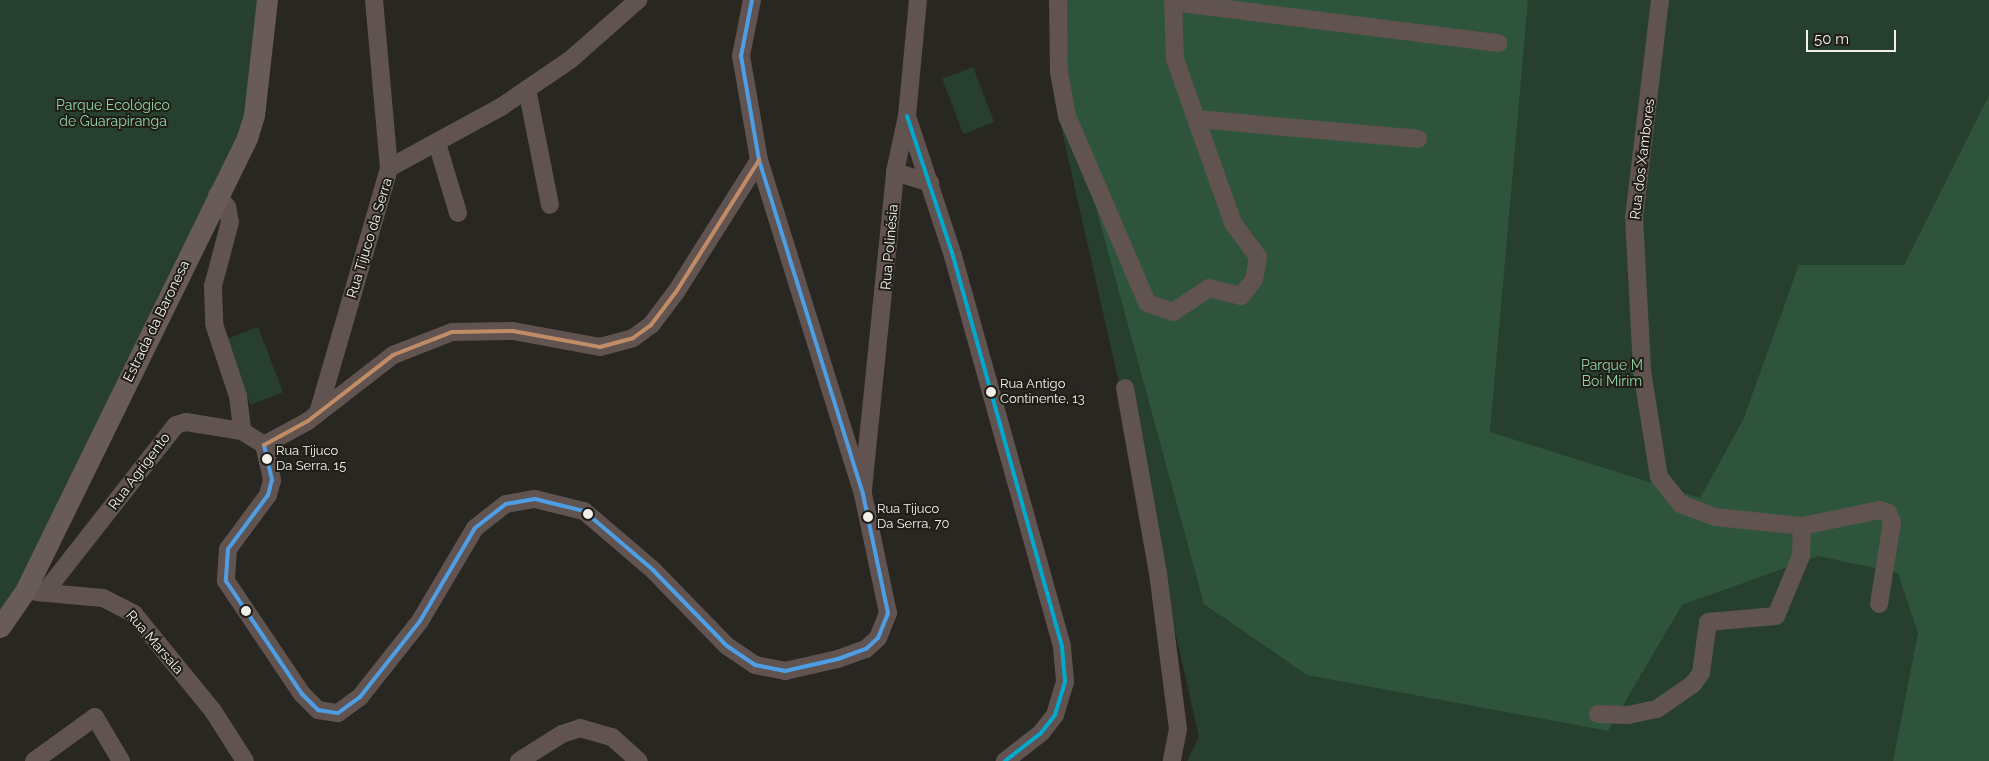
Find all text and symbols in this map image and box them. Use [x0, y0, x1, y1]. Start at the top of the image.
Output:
scale bar [1809, 20, 1899, 52]
text: 50 m [1814, 30, 1849, 48]
park label: Parque Ecológico de Guarapiranga [56, 97, 170, 130]
street label: Rua dos Xambores [1626, 98, 1658, 220]
street label: Rua Tijuco da Serra [343, 176, 395, 300]
street label: Rua Polinésia [877, 203, 901, 291]
street label: Estrada da Baronesa [119, 258, 193, 384]
park label: Parque M Boi Mirim [1581, 357, 1643, 390]
place label: Rua Antigo Continente, 13 [1000, 377, 1085, 408]
marker: Rua Antigo Continente, 13 [986, 387, 996, 397]
street label: Rua Agrigento [105, 429, 173, 513]
place label: Rua Tijuco Da Serra, 15 [276, 444, 346, 475]
marker: Rua Tijuco Da Serra, 15 [262, 454, 272, 464]
place label: Rua Tijuco Da Serra, 70 [877, 502, 949, 533]
unlabelled marker [583, 509, 593, 519]
marker: Rua Tijuco Da Serra, 70 [863, 512, 873, 522]
unlabelled marker [241, 606, 251, 616]
street label: Rua Marsala [123, 607, 187, 677]

